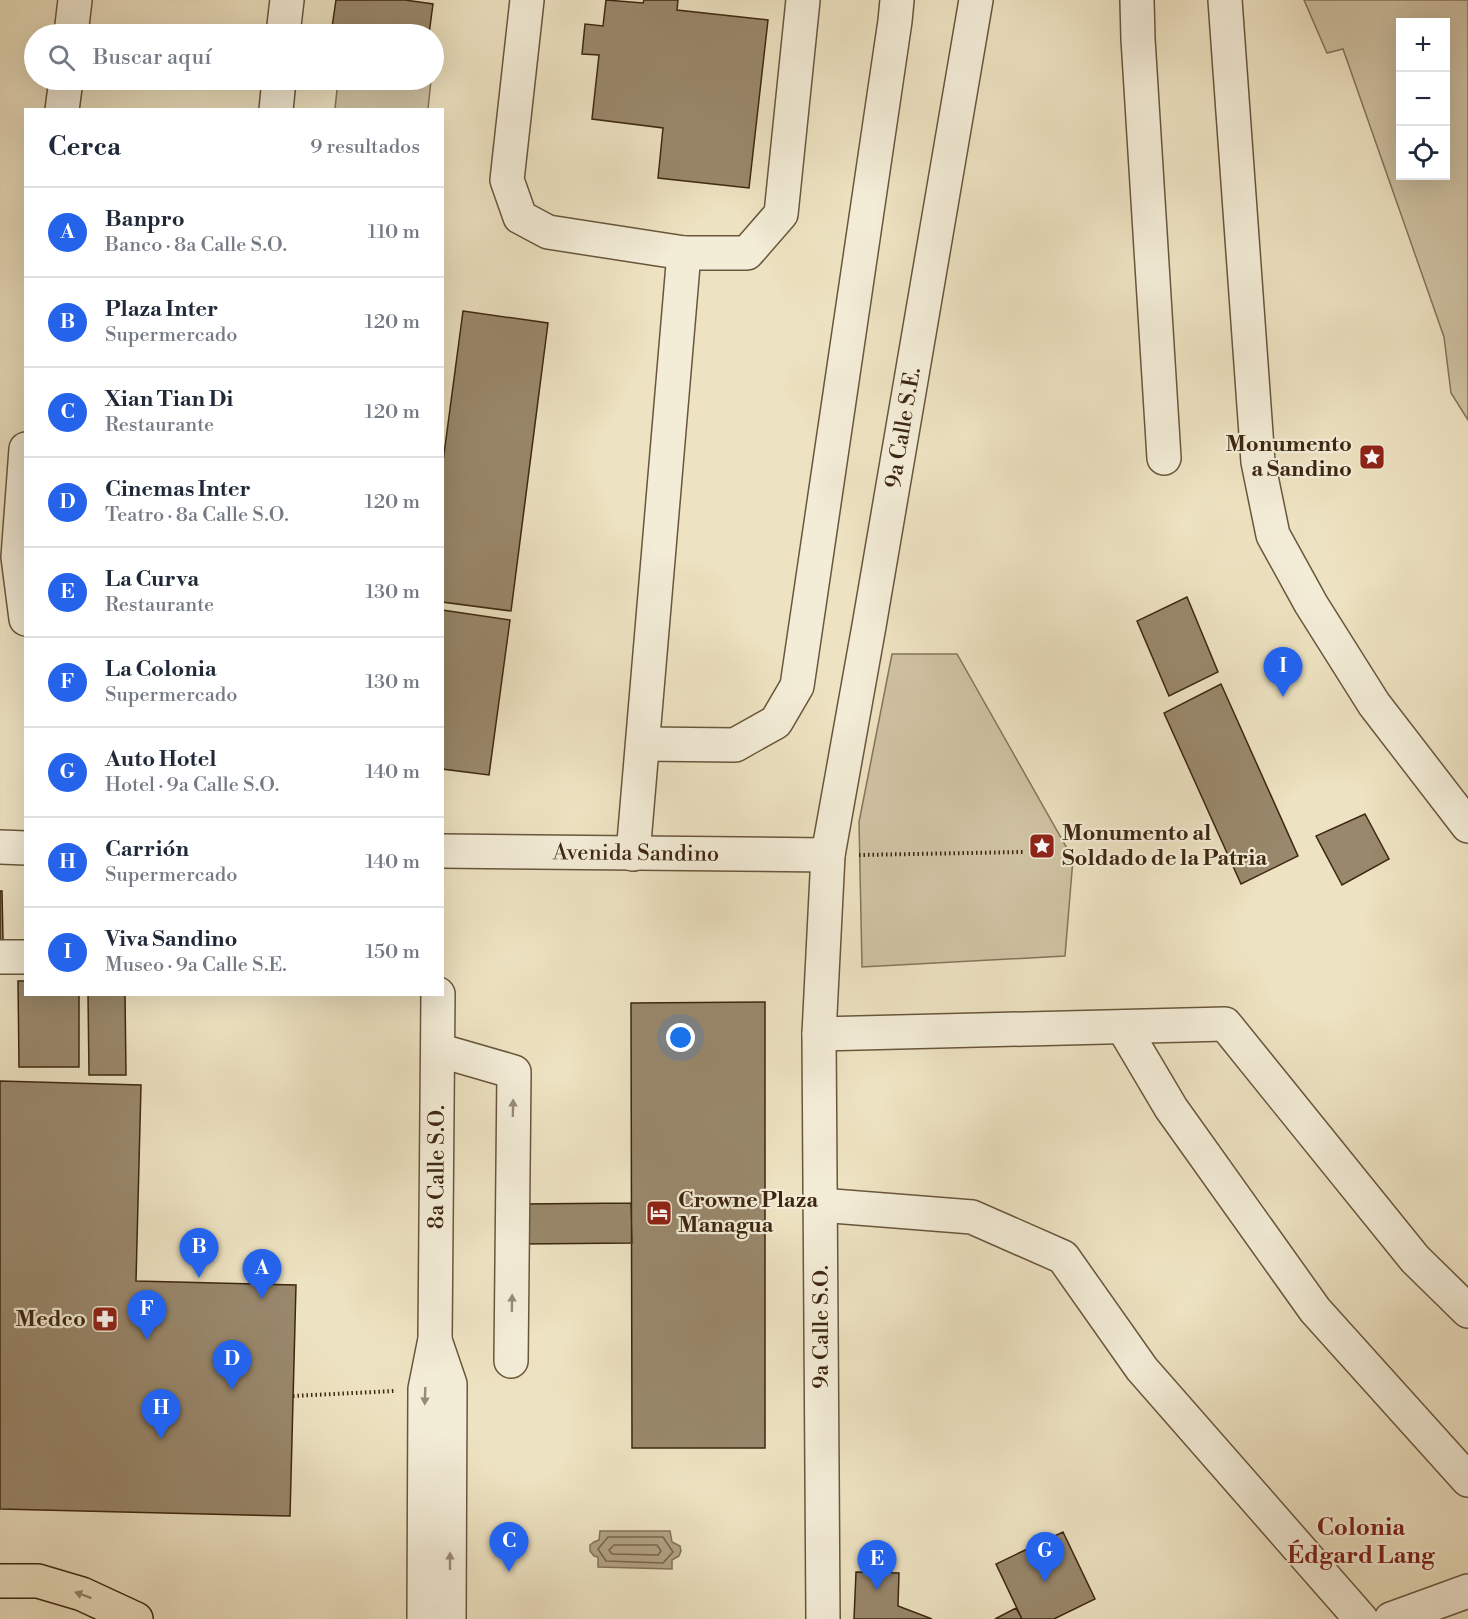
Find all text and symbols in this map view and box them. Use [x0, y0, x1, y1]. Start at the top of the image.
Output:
map controls [1396, 18, 1450, 180]
button: + [1396, 18, 1450, 72]
search box [24, 24, 444, 90]
icon: search [45, 41, 78, 74]
text: Buscar aquí [93, 44, 211, 71]
button: − [1396, 72, 1450, 126]
button: locate [1396, 126, 1450, 180]
text: Cerca [48, 131, 121, 163]
text: 9 resultados [310, 135, 420, 160]
text: Banpro [105, 206, 185, 233]
text: A [60, 220, 75, 245]
text: 110 m [368, 220, 420, 245]
text: Banco · 8a Calle S.O. [105, 233, 287, 258]
text: Plaza Inter [105, 296, 218, 323]
text: B [60, 310, 75, 335]
text: 120 m [365, 310, 420, 335]
text: Supermercado [105, 323, 237, 348]
street label: 9a Calle S.E. [879, 365, 926, 490]
text: Xian Tian Di [105, 386, 233, 413]
text: C [60, 400, 75, 425]
text: 120 m [365, 400, 420, 425]
text: Restaurante [105, 413, 214, 438]
place label: Monumento a Sandino [1225, 431, 1352, 483]
place icon: Monumento a Sandino [1357, 442, 1387, 472]
text: Cinemas Inter [105, 476, 251, 503]
text: D [60, 490, 75, 515]
text: 120 m [365, 490, 420, 515]
text: Teatro · 8a Calle S.O. [105, 503, 289, 528]
text: La Curva [105, 566, 199, 593]
text: E [61, 580, 74, 605]
text: 130 m [365, 580, 420, 605]
text: Restaurante [105, 593, 214, 618]
pin: I [1264, 648, 1302, 697]
text: La Colonia [105, 656, 217, 683]
text: F [60, 670, 75, 695]
text: 130 m [365, 670, 420, 695]
text: Supermercado [105, 683, 237, 708]
text: Auto Hotel [105, 746, 216, 773]
text: G [60, 760, 75, 785]
text: 140 m [365, 760, 420, 785]
text: Hotel · 9a Calle S.O. [105, 773, 279, 798]
place label: Monumento al Soldado de la Patria [1062, 820, 1268, 872]
place icon: Monumento al Soldado de la Patria [1027, 831, 1057, 861]
text: Carrión [105, 836, 189, 863]
street label: Avenida Sandino [552, 839, 719, 867]
text: H [59, 850, 76, 875]
text: 140 m [365, 850, 420, 875]
text: Supermercado [105, 863, 237, 888]
text: Viva Sandino [105, 926, 238, 953]
text: I [64, 940, 71, 965]
text: 150 m [365, 940, 420, 965]
text: Museo · 9a Calle S.E. [105, 953, 287, 978]
your location [666, 1023, 695, 1052]
one-way arrow [508, 1098, 518, 1117]
street label: 8a Calle S.O. [422, 1105, 451, 1229]
place label: Crowne Plaza Managua [678, 1187, 819, 1239]
hotel icon: Crowne Plaza Managua [644, 1198, 674, 1228]
pin: B [180, 1228, 218, 1278]
pin: A [242, 1250, 282, 1299]
street label: 9a Calle S.O. [808, 1265, 835, 1389]
pin: F [128, 1290, 166, 1340]
one-way arrow [507, 1293, 517, 1312]
pharmacy icon: Medco [90, 1304, 120, 1334]
place label: Medco [16, 1306, 86, 1333]
pin: D [212, 1340, 252, 1390]
one-way arrow [421, 1387, 430, 1406]
pin: H [142, 1390, 180, 1439]
district label: Colonia Édgard Lang [1287, 1513, 1436, 1571]
pin: C [490, 1522, 528, 1572]
pin: G [1026, 1532, 1064, 1582]
pin: E [858, 1540, 896, 1590]
one-way arrow [445, 1551, 455, 1570]
one-way arrow [74, 1590, 92, 1599]

